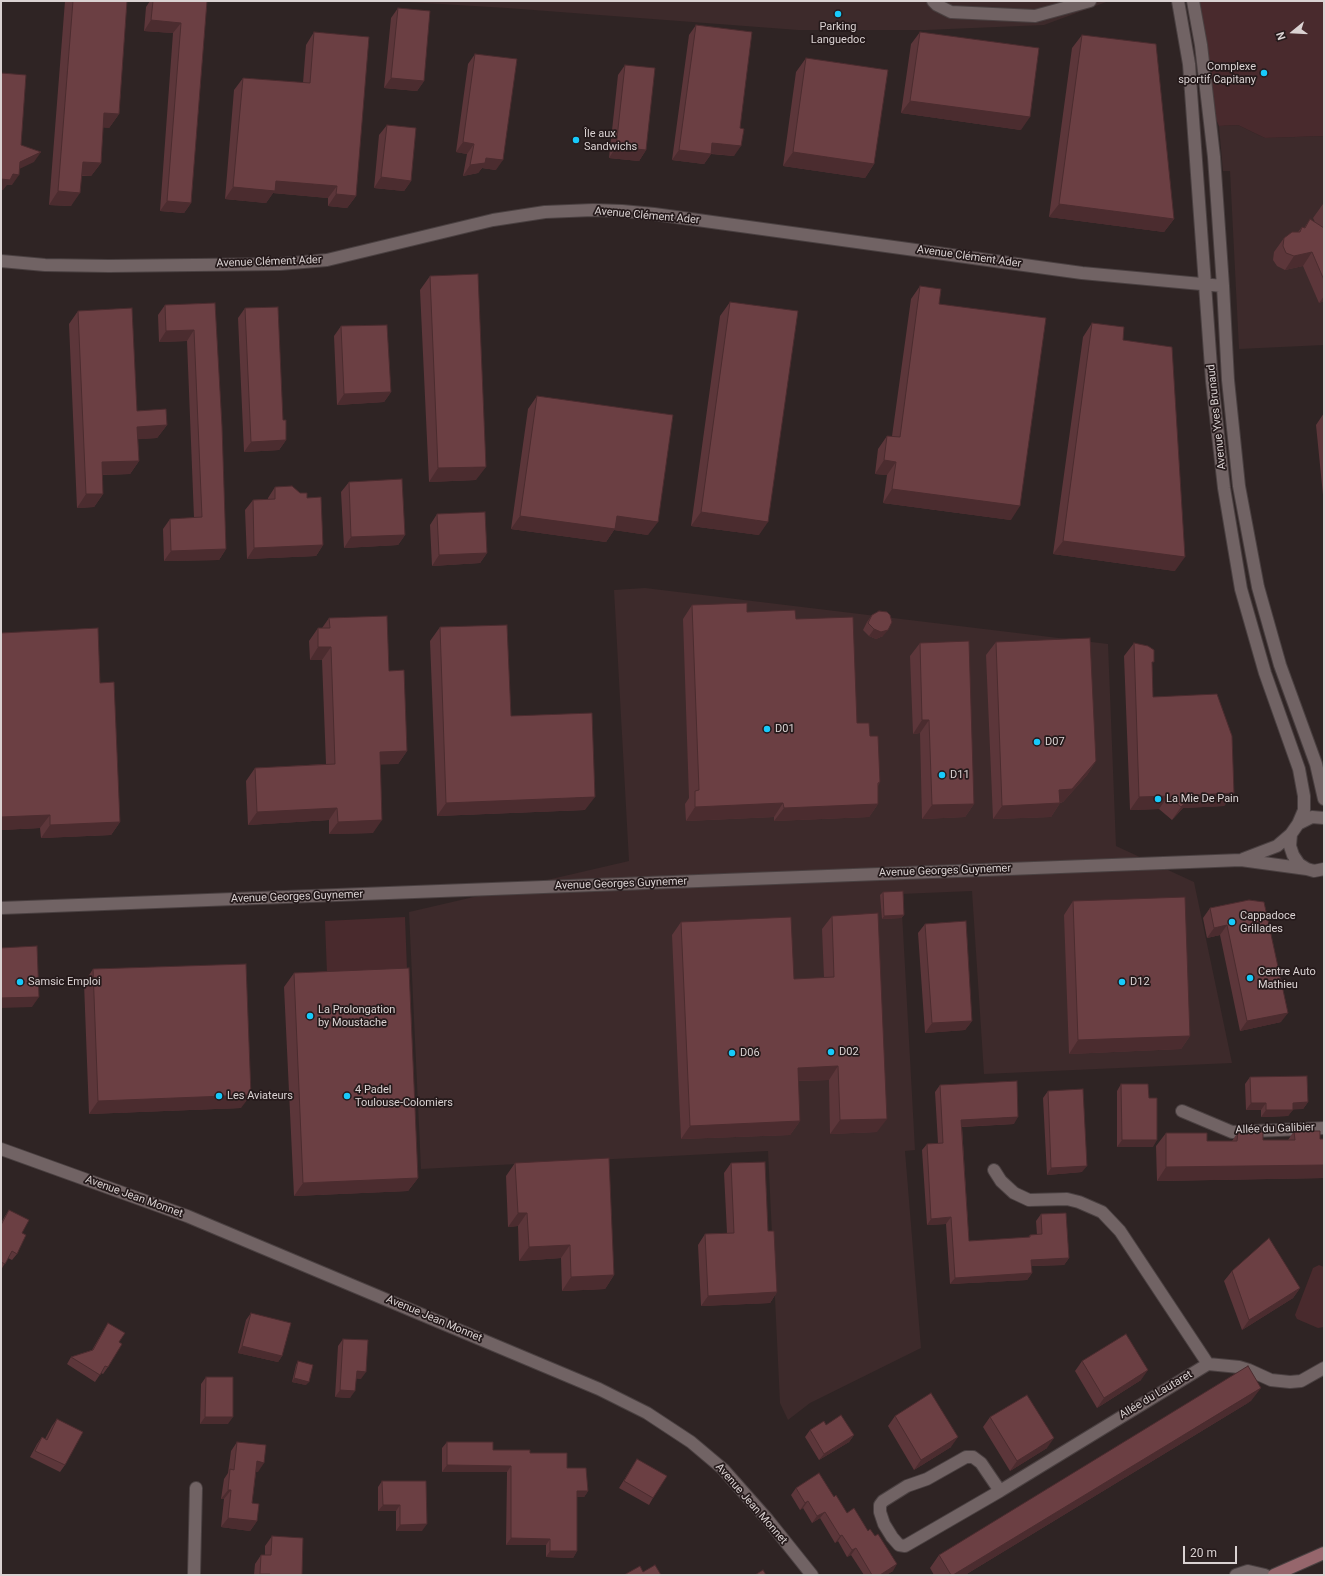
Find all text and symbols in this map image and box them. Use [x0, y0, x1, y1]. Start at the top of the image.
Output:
marker: Parking Languedoc [833, 9, 843, 19]
north arrow [1273, 12, 1313, 52]
place label: Parking Languedoc [811, 20, 865, 46]
text: N [1274, 30, 1288, 42]
place label: Complexe sportif Capitany [1178, 60, 1256, 86]
marker: Complexe sportif Capitany [1259, 68, 1269, 78]
place label: Île aux Sandwichs [584, 127, 637, 153]
marker: Île aux Sandwichs [571, 135, 581, 145]
street label: Avenue Clément Ader [594, 205, 700, 227]
street label: Avenue Clément Ader [916, 243, 1022, 271]
street label: Avenue Clément Ader [216, 254, 322, 270]
street label: Avenue Yves Brunaud [1205, 364, 1229, 470]
place label: D01 [775, 722, 795, 736]
marker: D01 [762, 724, 772, 734]
place label: D07 [1045, 735, 1065, 749]
marker: D07 [1032, 737, 1042, 747]
place label: D11 [950, 768, 970, 782]
marker: D11 [937, 770, 947, 780]
place label: La Mie De Pain [1166, 792, 1239, 806]
marker: La Mie De Pain [1153, 794, 1163, 804]
street label: Avenue Georges Guynemer [879, 862, 1011, 880]
street label: Avenue Georges Guynemer [555, 875, 687, 893]
street label: Avenue Georges Guynemer [231, 888, 363, 906]
place label: Cappadoce Grillades [1240, 909, 1296, 935]
marker: Cappadoce Grillades [1227, 917, 1237, 927]
place label: Centre Auto Mathieu [1258, 965, 1316, 991]
marker: Centre Auto Mathieu [1245, 973, 1255, 983]
place label: Samsic Emploi [28, 975, 101, 989]
place label: D12 [1130, 975, 1150, 989]
marker: Samsic Emploi [15, 977, 25, 987]
marker: D12 [1117, 977, 1127, 987]
place label: La Prolongation by Moustache [318, 1003, 395, 1029]
marker: La Prolongation by Moustache [305, 1011, 315, 1021]
place label: D02 [839, 1045, 859, 1059]
place label: D06 [740, 1046, 760, 1060]
marker: D02 [826, 1047, 836, 1057]
marker: D06 [727, 1048, 737, 1058]
place label: 4 Padel Toulouse-Colomiers [355, 1083, 453, 1109]
place label: Les Aviateurs [227, 1089, 293, 1103]
marker: Les Aviateurs [214, 1091, 224, 1101]
marker: 4 Padel Toulouse-Colomiers [342, 1091, 352, 1101]
street label: Allée du Galibier [1235, 1121, 1315, 1137]
street label: Avenue Jean Monnet [83, 1173, 185, 1221]
street label: Avenue Jean Monnet [384, 1293, 484, 1345]
street label: Allée du Lautaret [1117, 1368, 1195, 1422]
street label: Avenue Jean Monnet [712, 1461, 790, 1547]
scale bar [1185, 1538, 1239, 1564]
text: 20 m [1190, 1546, 1217, 1560]

